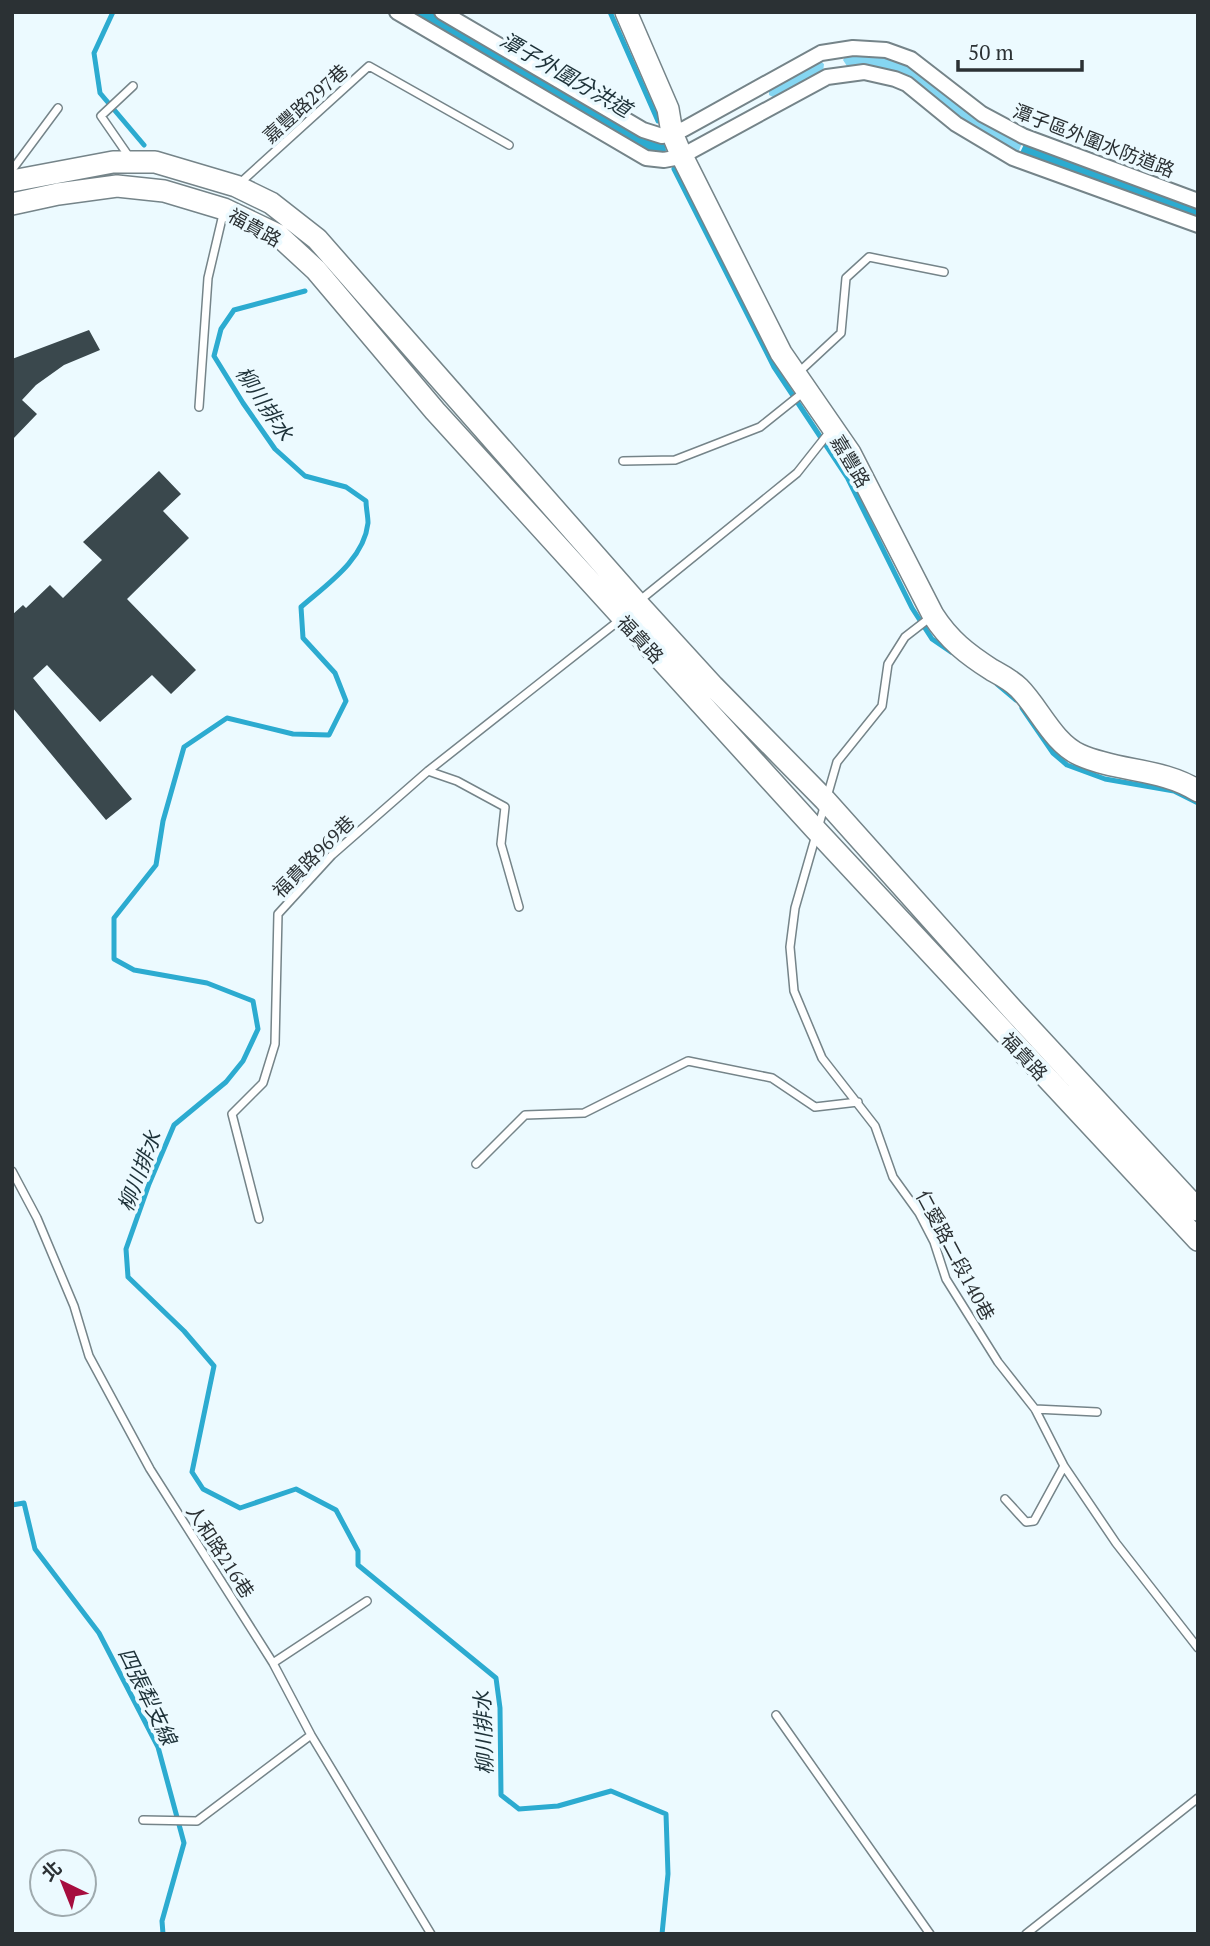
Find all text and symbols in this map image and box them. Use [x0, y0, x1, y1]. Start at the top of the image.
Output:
water label: 潭子外圍分洪道 [495, 25, 639, 124]
scale bar [958, 28, 1082, 72]
text: 50 m [968, 38, 1014, 66]
street label: 嘉豐路297巷 [257, 58, 353, 148]
street label: 潭子區外圍水防道路 [1010, 98, 1178, 182]
street label: 福貴路 [224, 202, 286, 252]
water label: 柳川排水 [230, 360, 301, 446]
street label: 嘉豐路 [826, 430, 876, 492]
street label: 福貴路 [612, 610, 670, 668]
street label: 福貴路969巷 [267, 810, 359, 902]
street label: 福貴路 [996, 1027, 1054, 1085]
water label: 柳川排水 [111, 1126, 167, 1215]
street label: 仁愛路二段140巷 [911, 1185, 1001, 1325]
street label: 人和路216巷 [182, 1500, 260, 1602]
water label: 四張犁支線 [112, 1643, 184, 1751]
water label: 柳川排水 [468, 1690, 498, 1775]
north arrow [28, 1848, 98, 1918]
text: 北 [36, 1855, 67, 1886]

